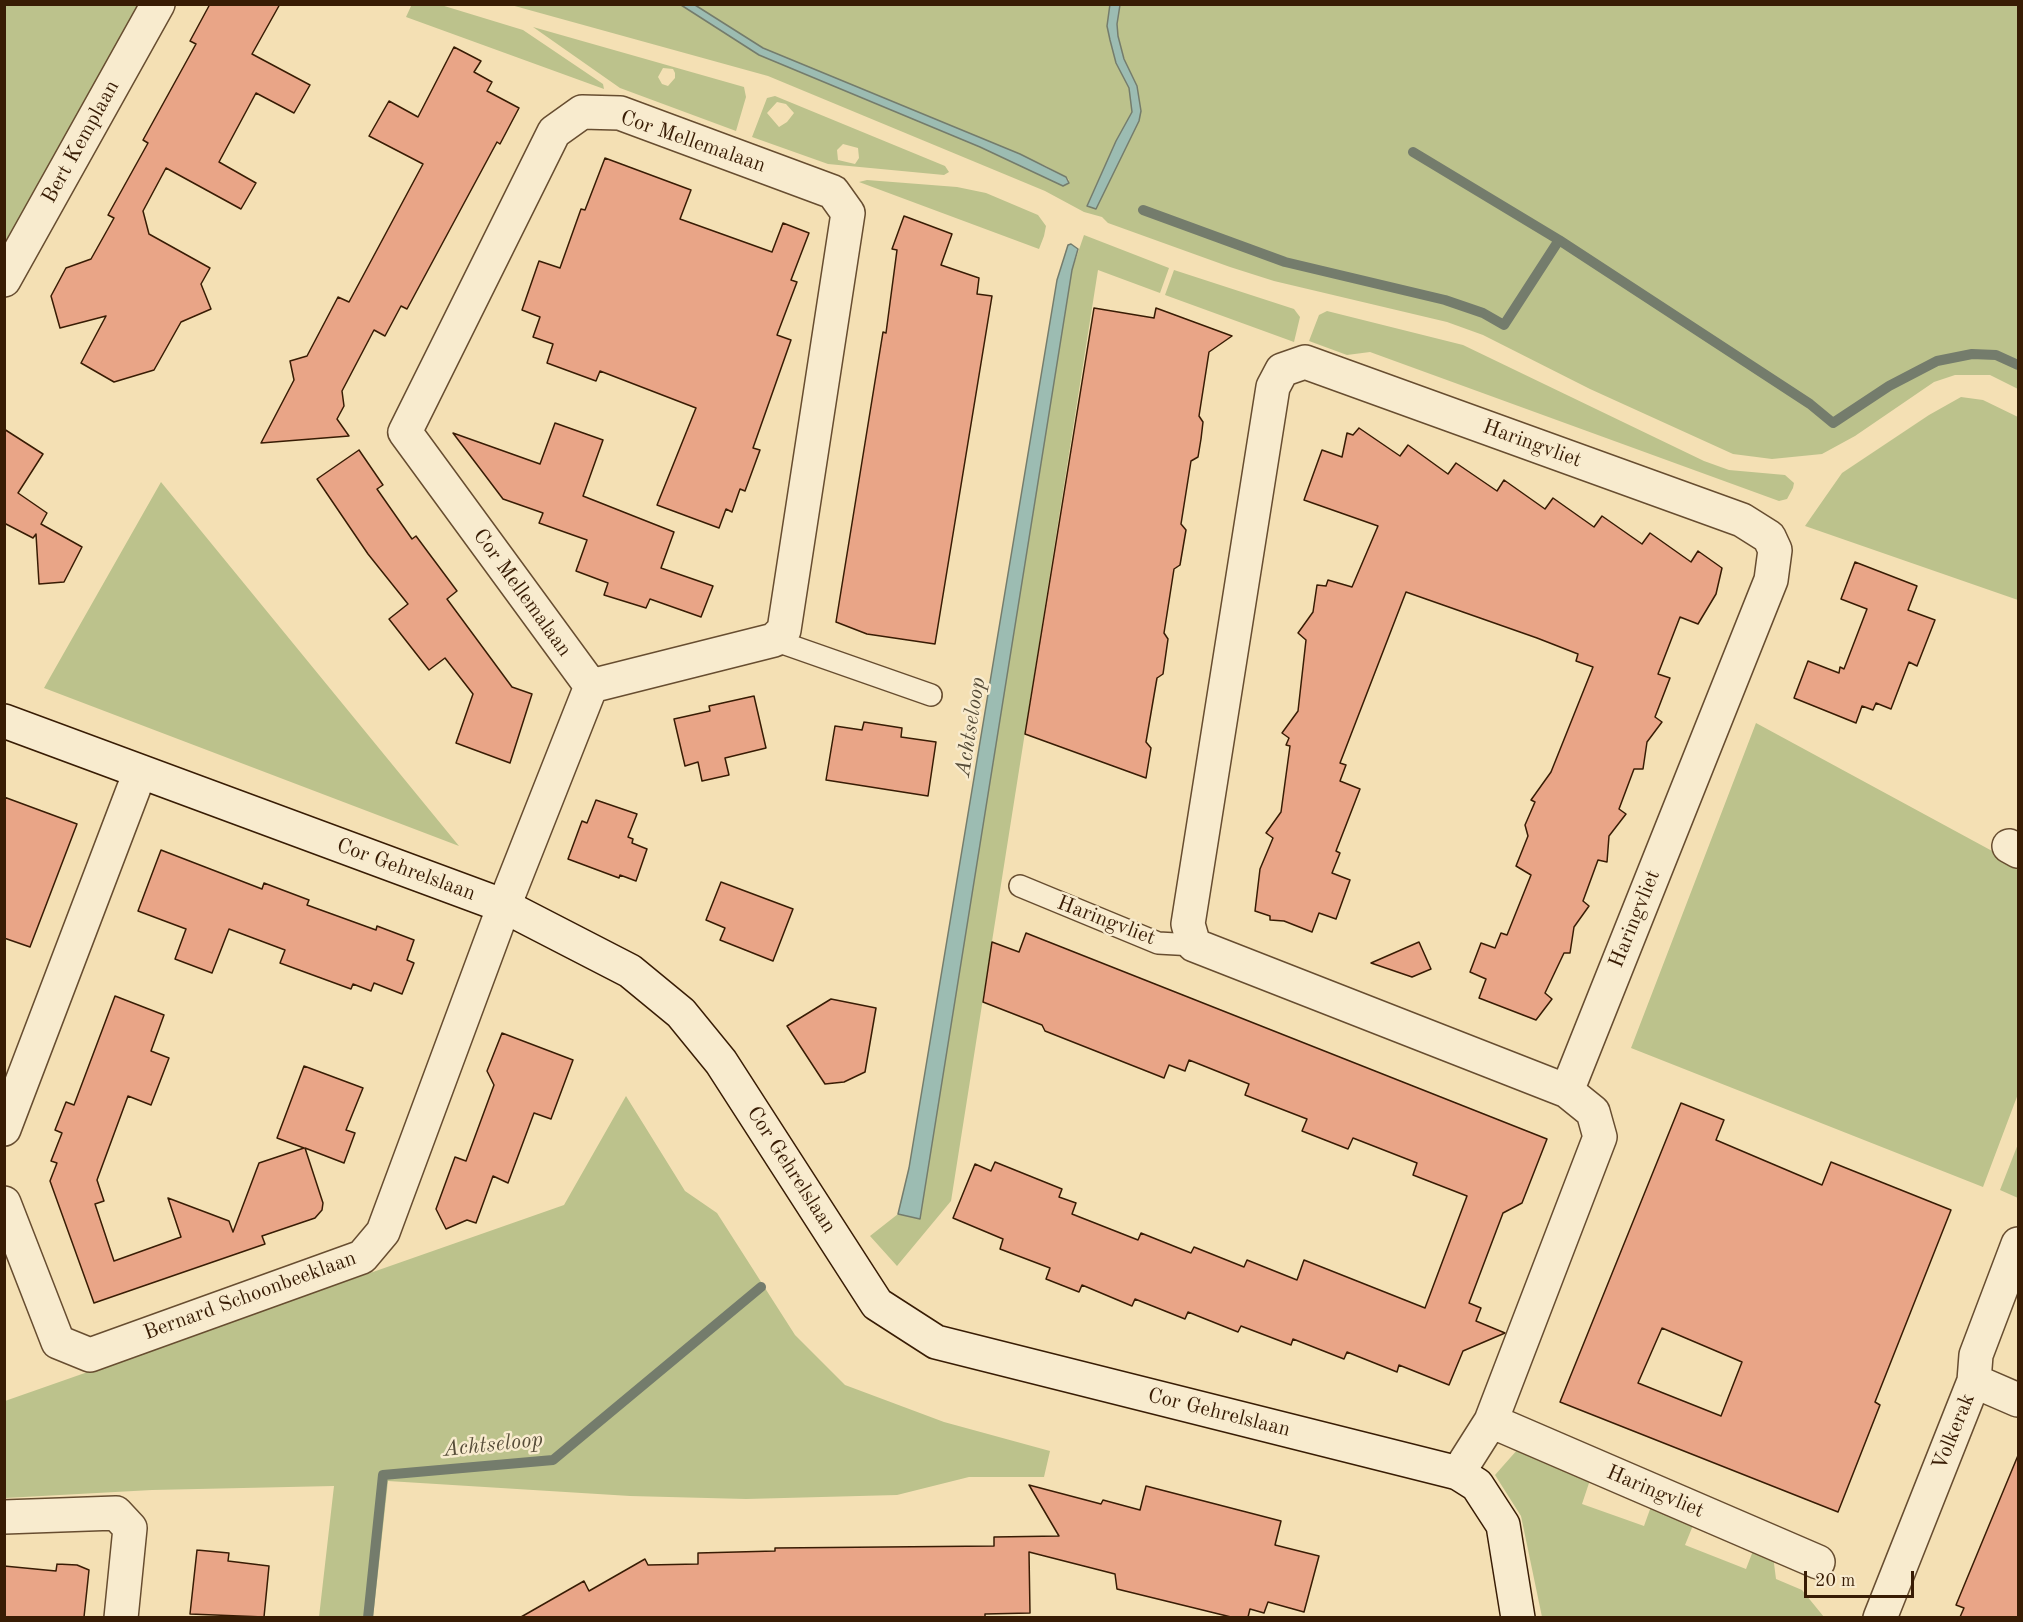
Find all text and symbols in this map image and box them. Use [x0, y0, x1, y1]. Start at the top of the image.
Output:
street label: Bert Kemplaan [37, 76, 125, 208]
street label: Cor Mellemalaan [617, 105, 769, 179]
street label: Haringvliet [1479, 414, 1585, 474]
street label: Cor Mellemalaan [467, 524, 577, 662]
water label: Achtseloop [950, 675, 992, 779]
street label: Cor Gehrelslaan [333, 833, 479, 907]
street label: Haringvliet [1604, 866, 1666, 972]
street label: Haringvliet [1053, 891, 1159, 951]
street label: Cor Gehrelslaan [741, 1102, 841, 1238]
street label: Bernard Schoonbeeklaan [140, 1246, 360, 1346]
street label: Cor Gehrelslaan [1145, 1383, 1293, 1443]
street label: Volkerak [1927, 1390, 1981, 1474]
water label: Achtseloop [442, 1427, 544, 1463]
street label: Haringvliet [1603, 1460, 1707, 1524]
scale bar [1807, 1559, 1916, 1597]
text: 20 m [1815, 1572, 1855, 1590]

